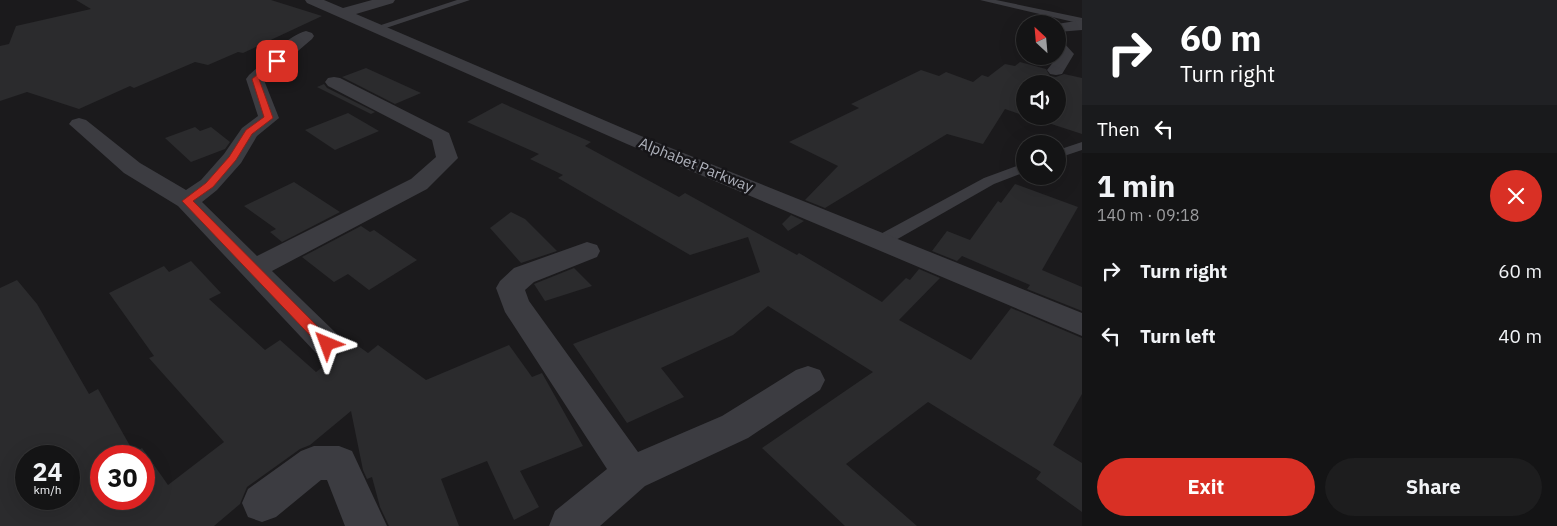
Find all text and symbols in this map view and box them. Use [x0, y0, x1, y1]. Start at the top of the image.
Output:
north arrow [1016, 15, 1066, 65]
map controls [1016, 15, 1066, 185]
text: 60 m [1180, 15, 1262, 61]
icon: right [1097, 20, 1162, 85]
pin [256, 40, 298, 82]
icon: arrive [263, 47, 291, 75]
text: Turn right [1180, 59, 1275, 88]
button: sound [1016, 75, 1066, 125]
icon: left [1150, 115, 1178, 143]
text: Then [1097, 117, 1140, 141]
street label: Alphabet Parkway [636, 133, 757, 196]
button: search [1016, 135, 1066, 185]
text: 1 min [1097, 166, 1175, 205]
button: close [1490, 170, 1542, 222]
text: 140 m · 09:18 [1097, 205, 1199, 225]
icon: right [1097, 257, 1125, 285]
text: Turn right [1140, 259, 1227, 283]
text: 60 m [1498, 259, 1542, 283]
position arrow [300, 317, 352, 369]
icon: left [1097, 322, 1125, 350]
text: Turn left [1140, 324, 1216, 348]
text: 40 m [1498, 324, 1542, 348]
speed limit sign: 30 [90, 445, 155, 510]
text: 24 [32, 455, 63, 488]
button: Exit [1097, 458, 1315, 516]
button: Share [1325, 458, 1542, 516]
text: km/h [33, 482, 62, 497]

